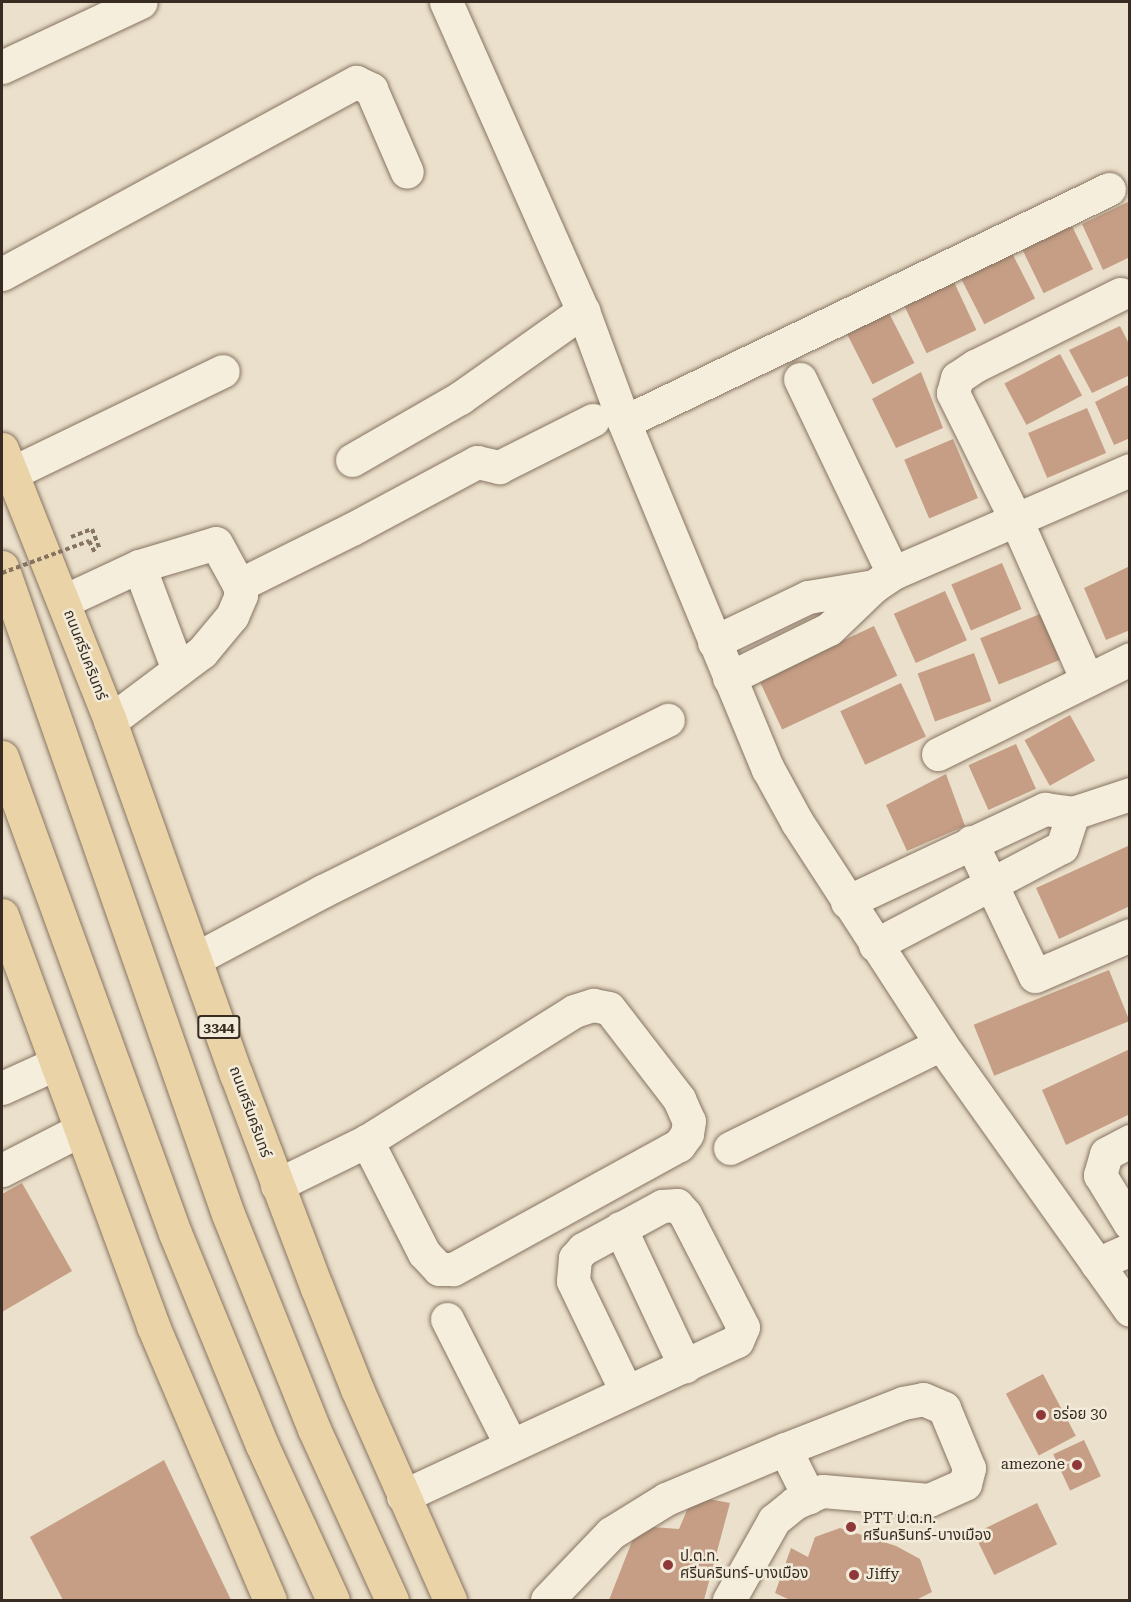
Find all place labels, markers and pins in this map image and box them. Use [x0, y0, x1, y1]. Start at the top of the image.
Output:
place label: อร่อย 30 [1053, 1406, 1107, 1424]
marker: อร่อย 30 [1034, 1408, 1048, 1422]
place label: amezone [1001, 1456, 1065, 1474]
marker: amezone [1070, 1458, 1084, 1472]
place label: PTT ป.ต.ท. ศรีนครินทร์-บางเมือง [863, 1509, 991, 1544]
marker: PTT ป.ต.ท. ศรีนครินทร์-บางเมือง [844, 1520, 858, 1534]
place label: ป.ต.ท. ศรีนครินทร์-บางเมือง [680, 1547, 808, 1582]
marker: ป.ต.ท. ศรีนครินทร์-บางเมือง [661, 1558, 675, 1572]
place label: Jiffy [866, 1566, 899, 1584]
marker: Jiffy [847, 1568, 861, 1582]

